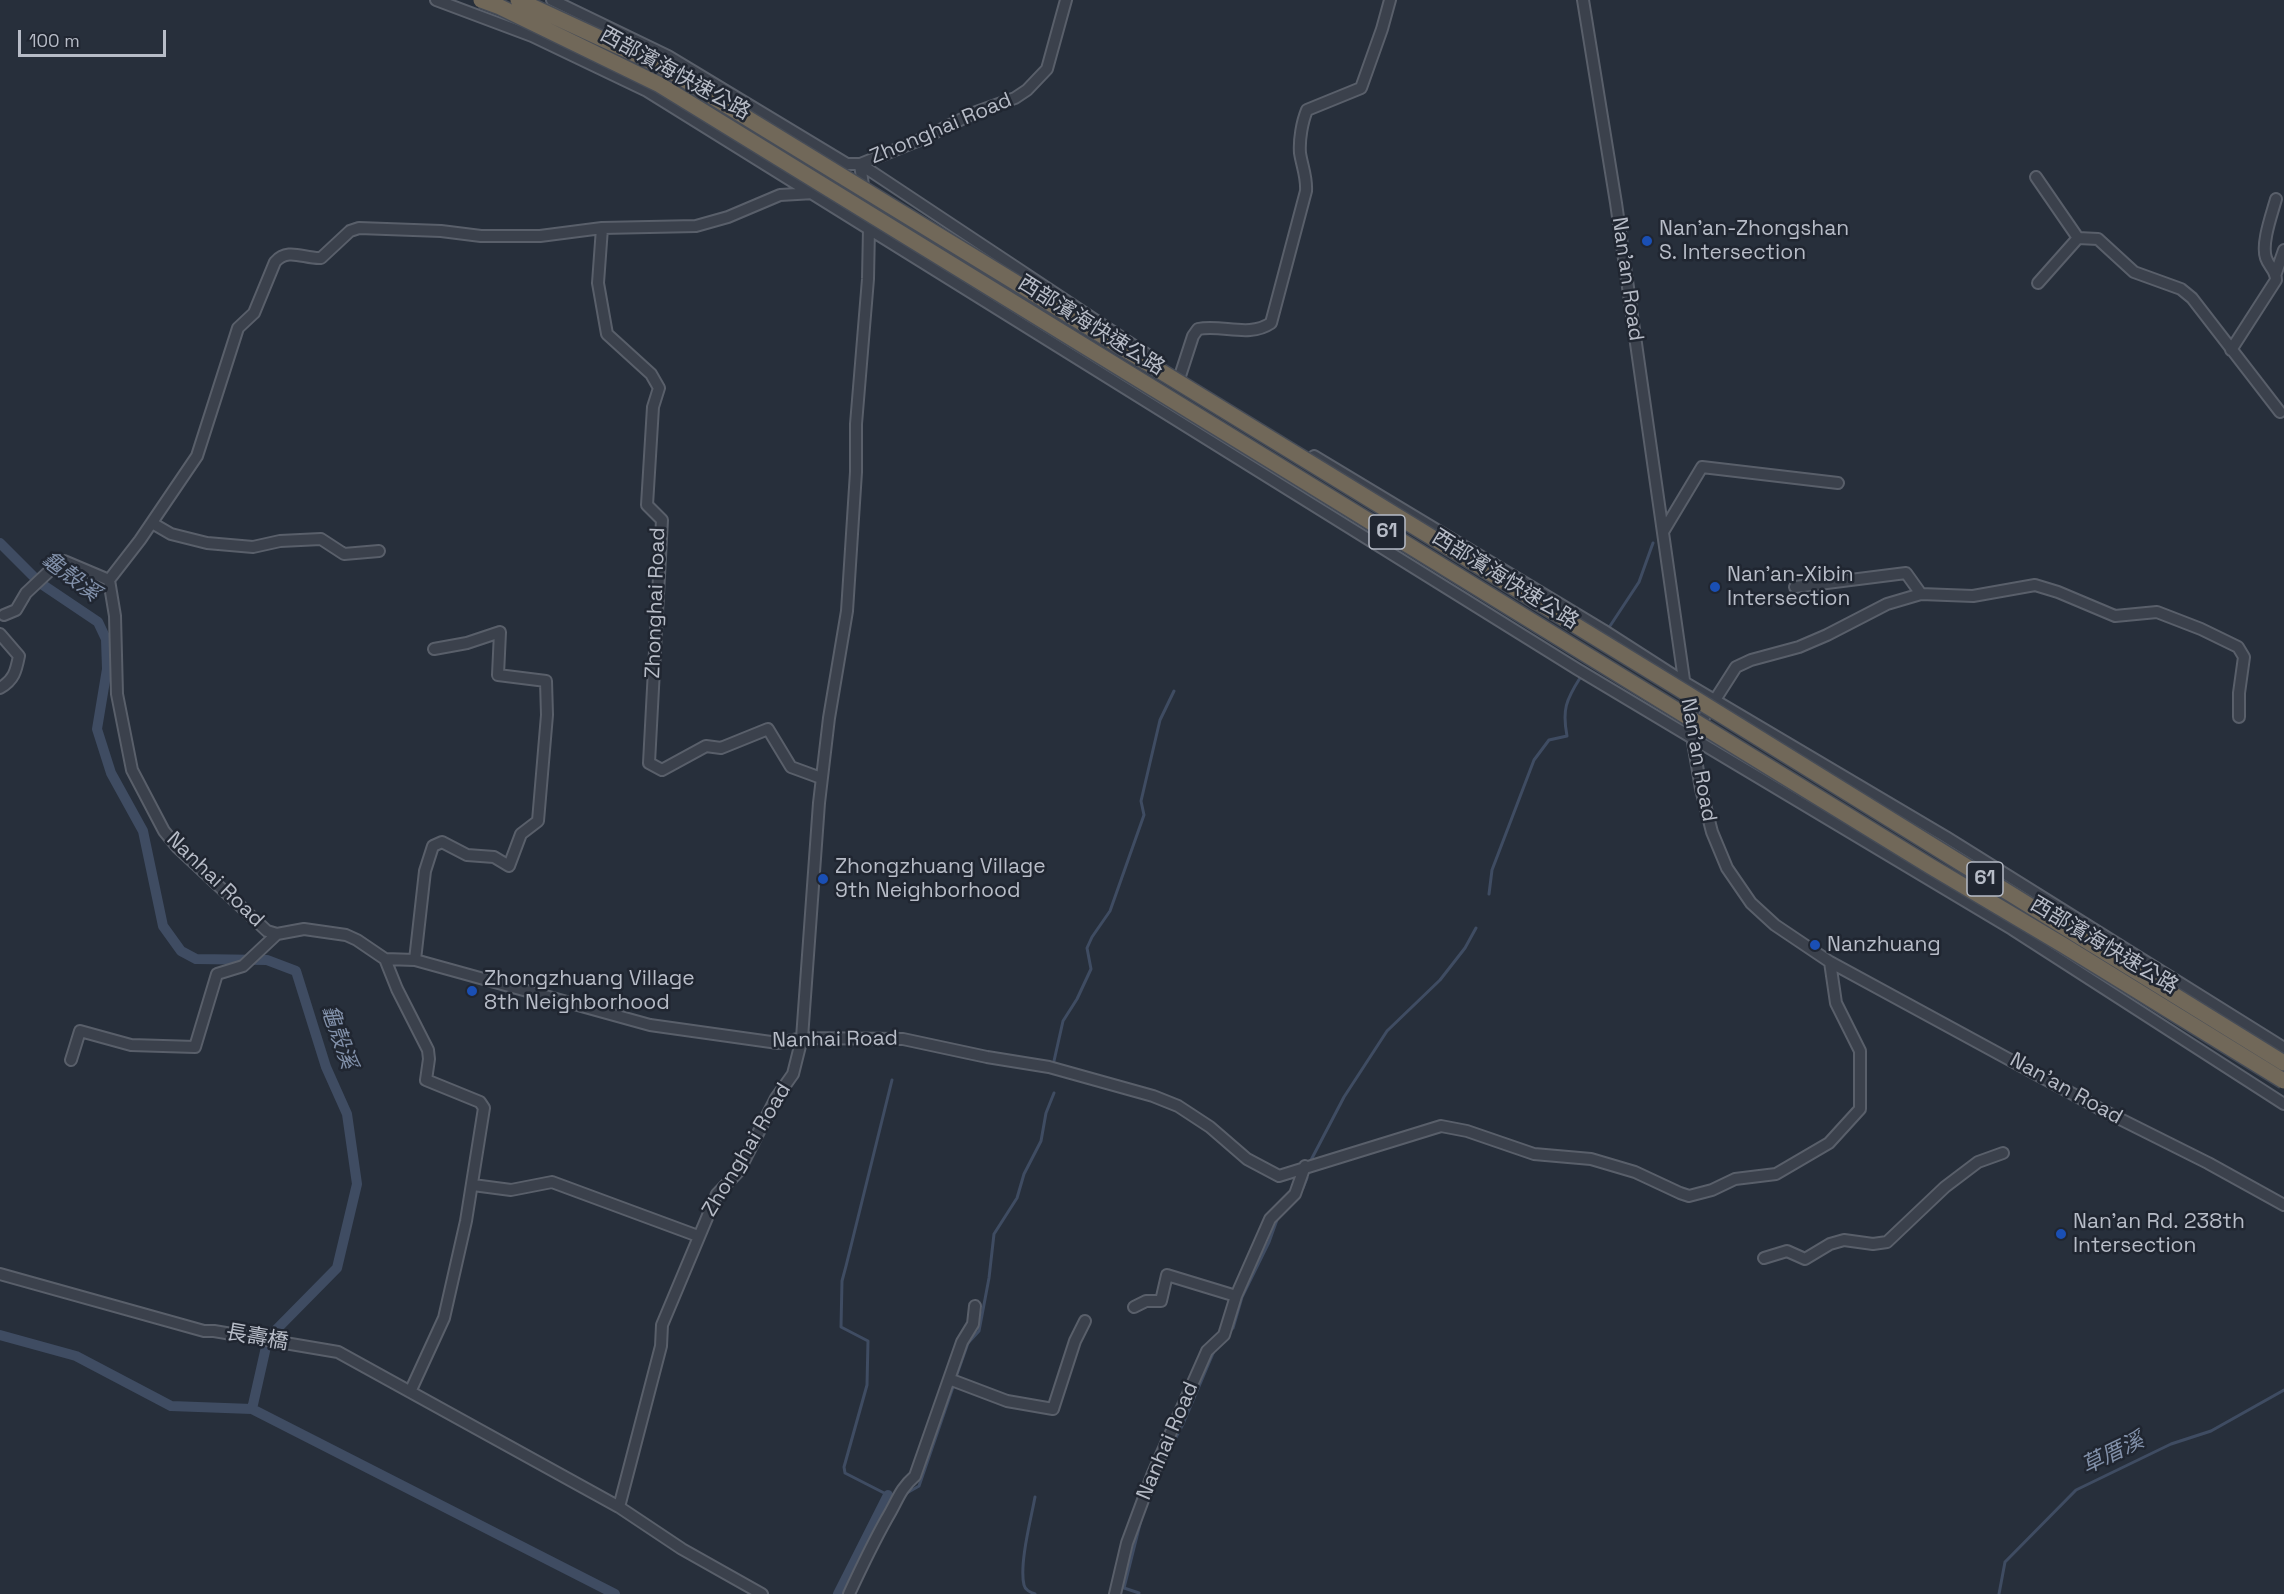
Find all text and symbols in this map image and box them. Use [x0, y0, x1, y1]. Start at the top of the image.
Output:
scale bar [21, 18, 170, 56]
street label: 西部濱海快速公路 [595, 22, 755, 126]
text: 100 m [29, 29, 80, 52]
street label: Zhonghai Road [866, 88, 1016, 170]
street label: Nan'an Road [1606, 215, 1648, 343]
place label: Nan'an-Zhongshan S. Intersection [1659, 216, 1849, 266]
marker: Nan'an-Zhongshan S. Intersection [1640, 234, 1654, 248]
street label: 西部濱海快速公路 [1013, 271, 1169, 381]
road number: 61 [1369, 515, 1405, 549]
street label: 西部濱海快速公路 [1427, 525, 1583, 635]
street label: Zhonghai Road [641, 527, 671, 679]
water label: 龜殼溪 [36, 547, 104, 607]
place label: Nan'an-Xibin Intersection [1727, 562, 1854, 612]
marker: Nan'an-Xibin Intersection [1708, 580, 1722, 594]
street label: Nan'an Road [1675, 696, 1721, 824]
street label: Nanhai Road [161, 827, 269, 933]
place label: Zhongzhuang Village 9th Neighborhood [835, 854, 1046, 904]
road number: 61 [1967, 862, 2003, 896]
marker: Zhongzhuang Village 9th Neighborhood [816, 872, 830, 886]
street label: 西部濱海快速公路 [2026, 892, 2182, 1000]
place label: Nanzhuang [1827, 932, 1941, 958]
marker: Nanzhuang [1808, 938, 1822, 952]
place label: Zhongzhuang Village 8th Neighborhood [484, 966, 695, 1016]
marker: Zhongzhuang Village 8th Neighborhood [465, 984, 479, 998]
water label: 龜殼溪 [315, 1002, 361, 1072]
street label: Nanhai Road [772, 1026, 898, 1054]
street label: Nan'an Road [2005, 1048, 2127, 1130]
street label: Zhonghai Road [697, 1079, 797, 1221]
place label: Nan'an Rd. 238th Intersection [2073, 1209, 2245, 1259]
marker: Nan'an Rd. 238th Intersection [2054, 1227, 2068, 1241]
street label: 長壽橋 [224, 1320, 290, 1356]
street label: Nanhai Road [1132, 1378, 1204, 1504]
water label: 草厝溪 [2078, 1428, 2148, 1480]

